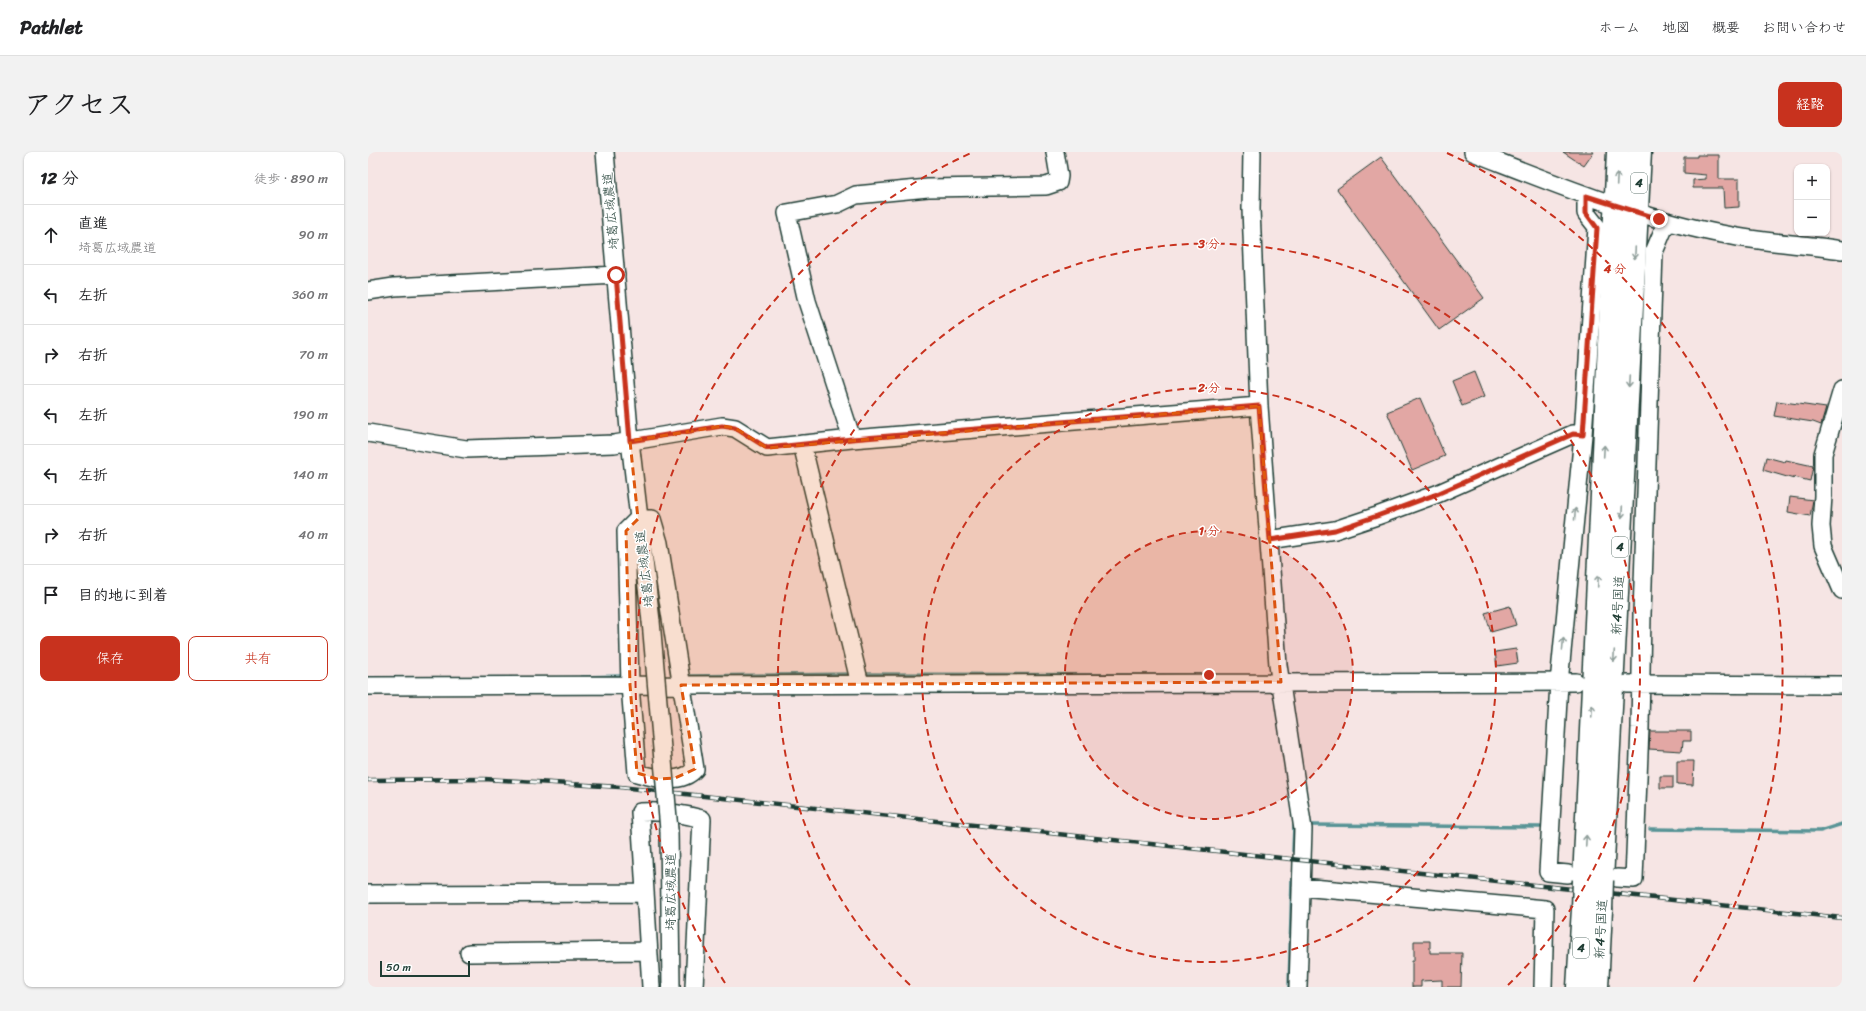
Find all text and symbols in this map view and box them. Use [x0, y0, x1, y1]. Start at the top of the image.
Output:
text: Pathlet [20, 11, 83, 44]
text: ホーム [1599, 15, 1640, 40]
text: 地図 [1662, 15, 1690, 40]
text: 概要 [1712, 15, 1740, 40]
text: お問い合わせ [1762, 15, 1846, 40]
text: アクセス [24, 80, 134, 129]
button: 経路 [1778, 82, 1842, 127]
text: 12 分 [40, 163, 79, 193]
map controls [1794, 164, 1830, 236]
button: + [1794, 164, 1830, 200]
text: 徒歩 · 890 m [254, 167, 328, 190]
street label: 埼葛広域農道 [596, 171, 625, 251]
one-way arrow [1613, 173, 1621, 186]
road number: 4 [1631, 173, 1647, 193]
button: − [1794, 200, 1830, 236]
text: 直進 [78, 210, 108, 236]
route end [1650, 210, 1668, 228]
text: 90 m [298, 223, 328, 246]
icon: ahead [40, 224, 62, 246]
text: 3 分 [1197, 233, 1220, 255]
text: 埼葛広域農道 [78, 236, 156, 259]
one-way arrow [1632, 246, 1639, 259]
text: 4 分 [1603, 258, 1626, 280]
route start [607, 266, 625, 284]
text: 左折 [78, 282, 108, 308]
text: 360 m [292, 283, 328, 306]
icon: left [40, 284, 62, 306]
text: 右折 [78, 342, 108, 368]
text: 70 m [299, 343, 328, 366]
icon: right [40, 344, 62, 366]
one-way arrow [1625, 375, 1632, 388]
text: 2 分 [1197, 377, 1220, 399]
text: 左折 [78, 402, 108, 428]
text: 190 m [293, 403, 328, 426]
icon: left [40, 404, 62, 426]
one-way arrow [1600, 445, 1608, 458]
text: 左折 [78, 462, 108, 488]
text: 140 m [293, 463, 328, 486]
icon: left [40, 464, 62, 486]
one-way arrow [1618, 505, 1625, 518]
one-way arrow [1572, 508, 1579, 521]
text: 1 分 [1199, 520, 1219, 542]
text: 右折 [78, 522, 108, 548]
text: 40 m [298, 523, 328, 546]
icon: right [40, 524, 62, 546]
street label: 埼葛広域農道 [628, 529, 661, 609]
road number: 4 [1612, 537, 1628, 557]
street label: 新4号国道 [1604, 574, 1631, 636]
one-way arrow [1594, 575, 1602, 588]
text: 目的地に到着 [78, 582, 168, 608]
icon: arrive [40, 584, 62, 606]
button: 保存 [40, 636, 180, 681]
button: 共有 [188, 636, 328, 681]
one-way arrow [1559, 638, 1567, 651]
one-way arrow [1610, 649, 1618, 662]
centre of rings [1202, 668, 1216, 682]
one-way arrow [1588, 705, 1596, 718]
one-way arrow [1582, 835, 1590, 848]
street label: 埼葛広域農道 [659, 853, 682, 931]
street label: 新4号国道 [1587, 898, 1614, 960]
road number: 4 [1573, 938, 1589, 958]
text: 50 m [386, 958, 411, 977]
scale bar [380, 959, 470, 978]

